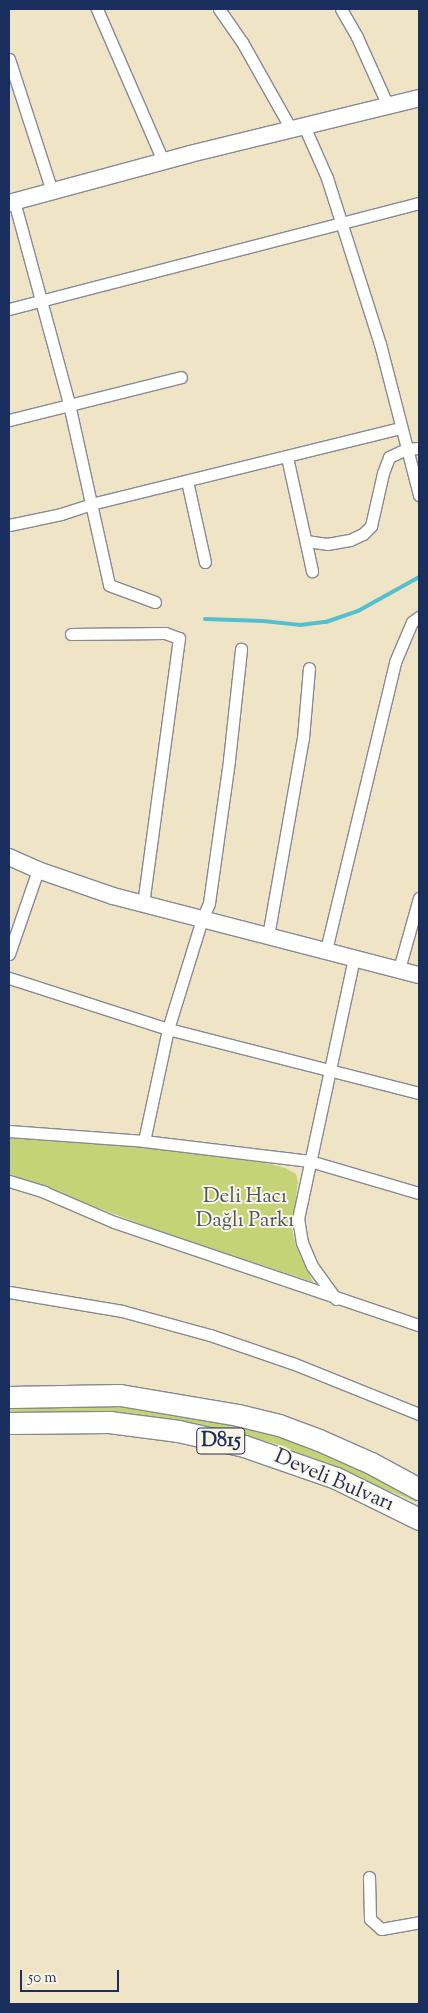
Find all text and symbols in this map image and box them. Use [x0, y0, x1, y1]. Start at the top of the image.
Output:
park label: Deli Hacı Dağlı Parkı [196, 1184, 294, 1234]
road number: D815 [196, 1424, 246, 1458]
street label: Develi Bulvarı [270, 1444, 398, 1518]
scale bar [22, 1960, 121, 1992]
text: 50 m [28, 1968, 57, 1989]

